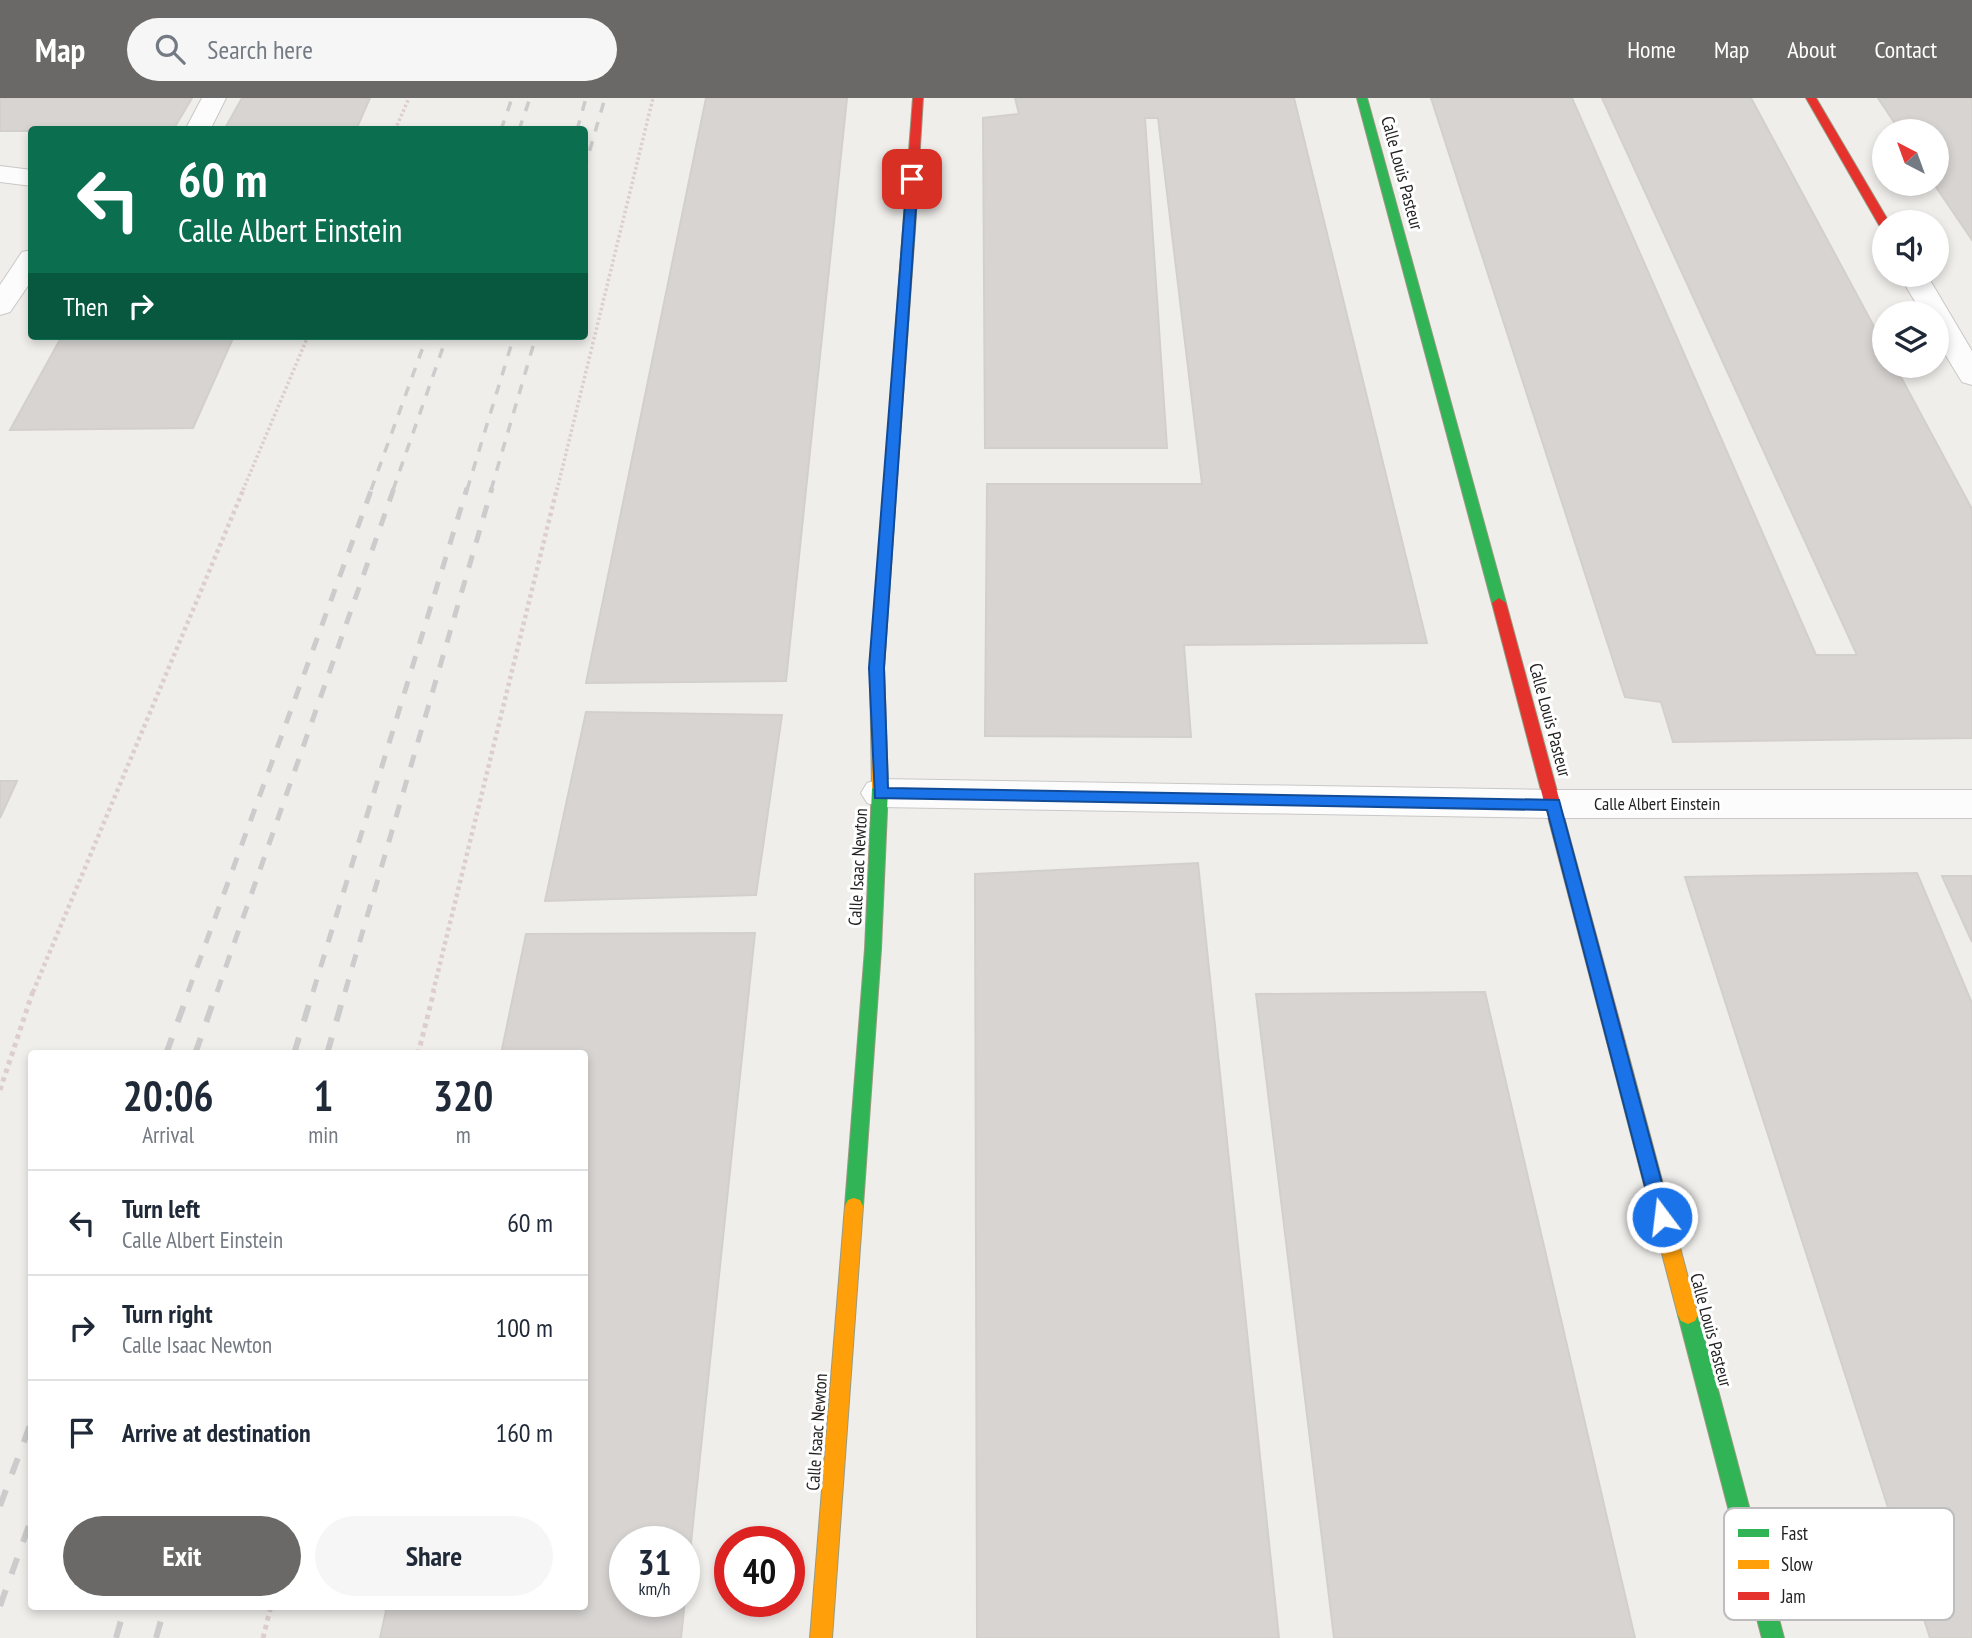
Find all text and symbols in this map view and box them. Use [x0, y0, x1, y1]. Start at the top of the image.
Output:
search box [127, 18, 617, 81]
text: Map [35, 28, 85, 71]
icon: search [151, 30, 189, 68]
text: Search here [207, 33, 313, 66]
text: Home [1627, 34, 1676, 65]
text: Map [1714, 34, 1749, 65]
text: About [1787, 34, 1836, 65]
text: Contact [1874, 34, 1937, 65]
street label: Calle Louis Pasteur [1376, 113, 1429, 232]
north arrow [1872, 119, 1950, 196]
map controls [1872, 119, 1949, 378]
text: 60 m [178, 147, 267, 211]
pin [882, 149, 942, 209]
icon: left [63, 154, 154, 245]
icon: arrive [893, 160, 931, 198]
text: Calle Albert Einstein [178, 209, 402, 251]
button: sound [1872, 210, 1949, 287]
icon: right [122, 287, 160, 325]
text: Then [63, 290, 108, 323]
button: layers [1872, 301, 1949, 378]
street label: Calle Louis Pasteur [1524, 660, 1577, 779]
street label: Calle Albert Einstein [1594, 792, 1720, 815]
street label: Calle Isaac Newton [843, 808, 872, 926]
text: 20:06 [123, 1068, 214, 1123]
text: 1 [313, 1068, 333, 1123]
text: 320 [433, 1068, 493, 1123]
text: Arrival [142, 1120, 194, 1149]
text: min [308, 1120, 338, 1149]
text: m [456, 1120, 471, 1149]
position arrow [1625, 1180, 1699, 1254]
text: Turn left [122, 1192, 200, 1225]
icon: left [63, 1204, 101, 1242]
text: 60 m [507, 1206, 553, 1239]
text: Calle Albert Einstein [122, 1225, 283, 1254]
street label: Calle Louis Pasteur [1685, 1270, 1738, 1389]
text: Turn right [122, 1297, 213, 1330]
icon: right [63, 1309, 101, 1347]
text: 100 m [495, 1311, 553, 1344]
text: Calle Isaac Newton [122, 1330, 272, 1359]
street label: Calle Isaac Newton [801, 1373, 832, 1491]
icon: arrive [63, 1414, 101, 1452]
text: Arrive at destination [122, 1416, 311, 1449]
text: 160 m [495, 1416, 553, 1449]
legend [1724, 1508, 1954, 1620]
button: Exit [63, 1516, 301, 1596]
button: Share [315, 1516, 553, 1596]
text: Fast [1781, 1521, 1809, 1545]
speed limit sign: 40 [714, 1526, 805, 1617]
text: 31 [638, 1539, 671, 1585]
text: Slow [1781, 1552, 1814, 1576]
text: km/h [639, 1577, 670, 1600]
text: Jam [1780, 1584, 1806, 1608]

